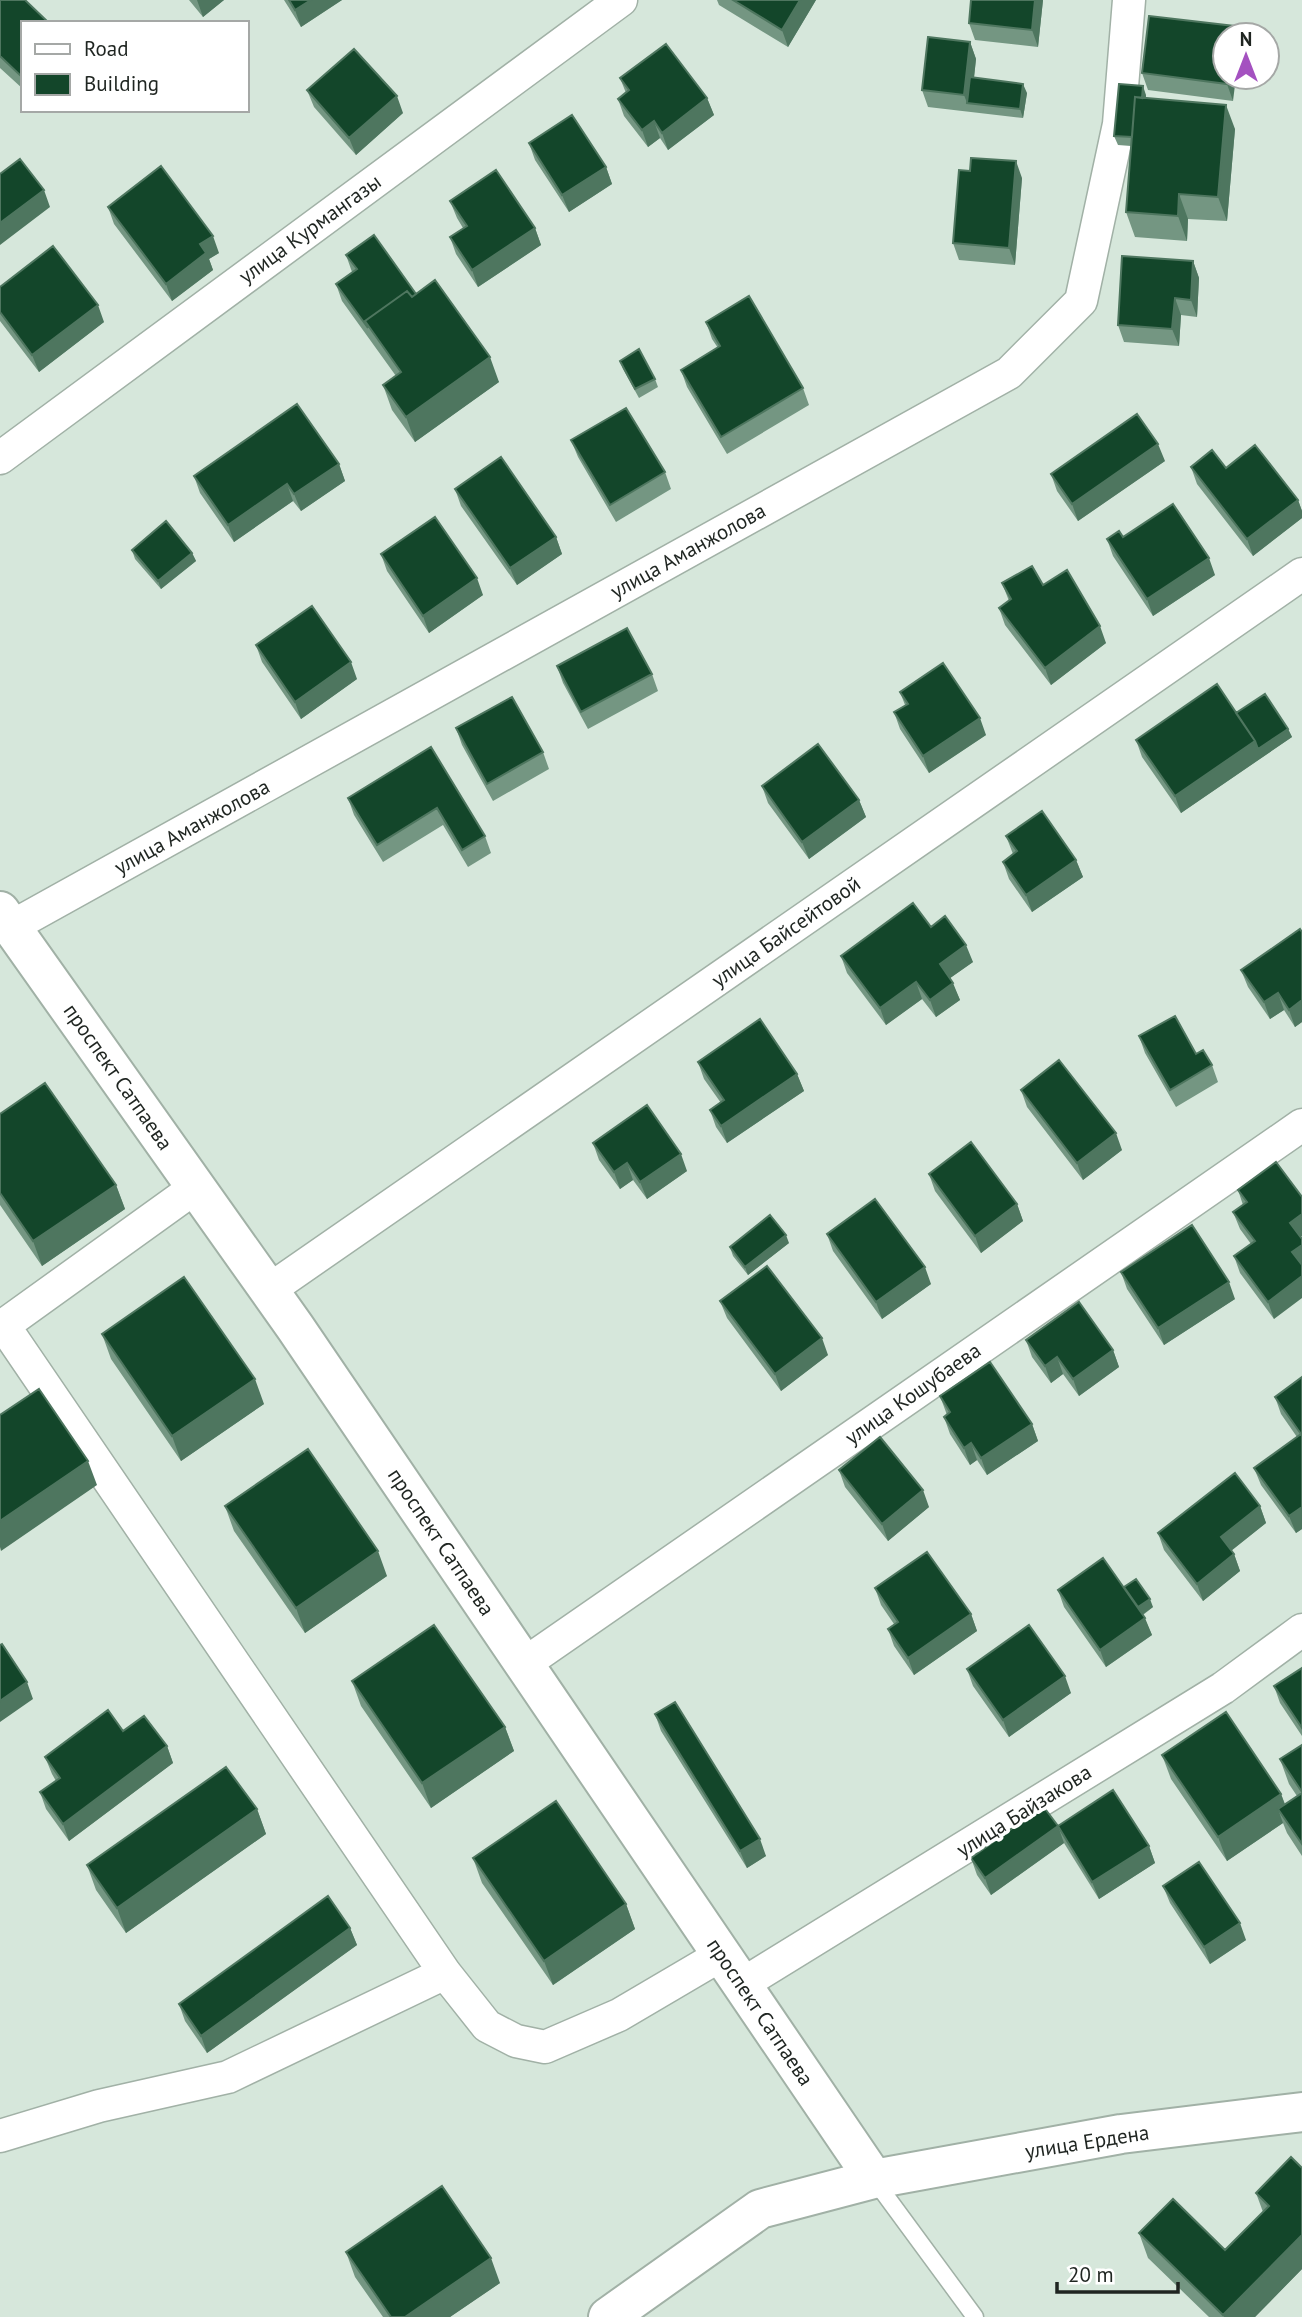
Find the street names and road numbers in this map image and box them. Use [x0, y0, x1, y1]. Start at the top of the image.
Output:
street label: улица Курмангазы [233, 168, 386, 289]
street label: улица Аманжолова [605, 497, 770, 604]
street label: улица Аманжолова [109, 773, 274, 880]
street label: улица Байсейтовой [706, 870, 866, 993]
street label: проспект Сатпаева [58, 998, 179, 1155]
street label: улица Кошубаева [839, 1337, 986, 1451]
street label: проспект Сатпаева [382, 1463, 501, 1621]
street label: улица Байзакова [951, 1758, 1096, 1863]
street label: проспект Сатпаева [701, 1933, 820, 2091]
street label: улица Ердена [1023, 2118, 1151, 2165]

